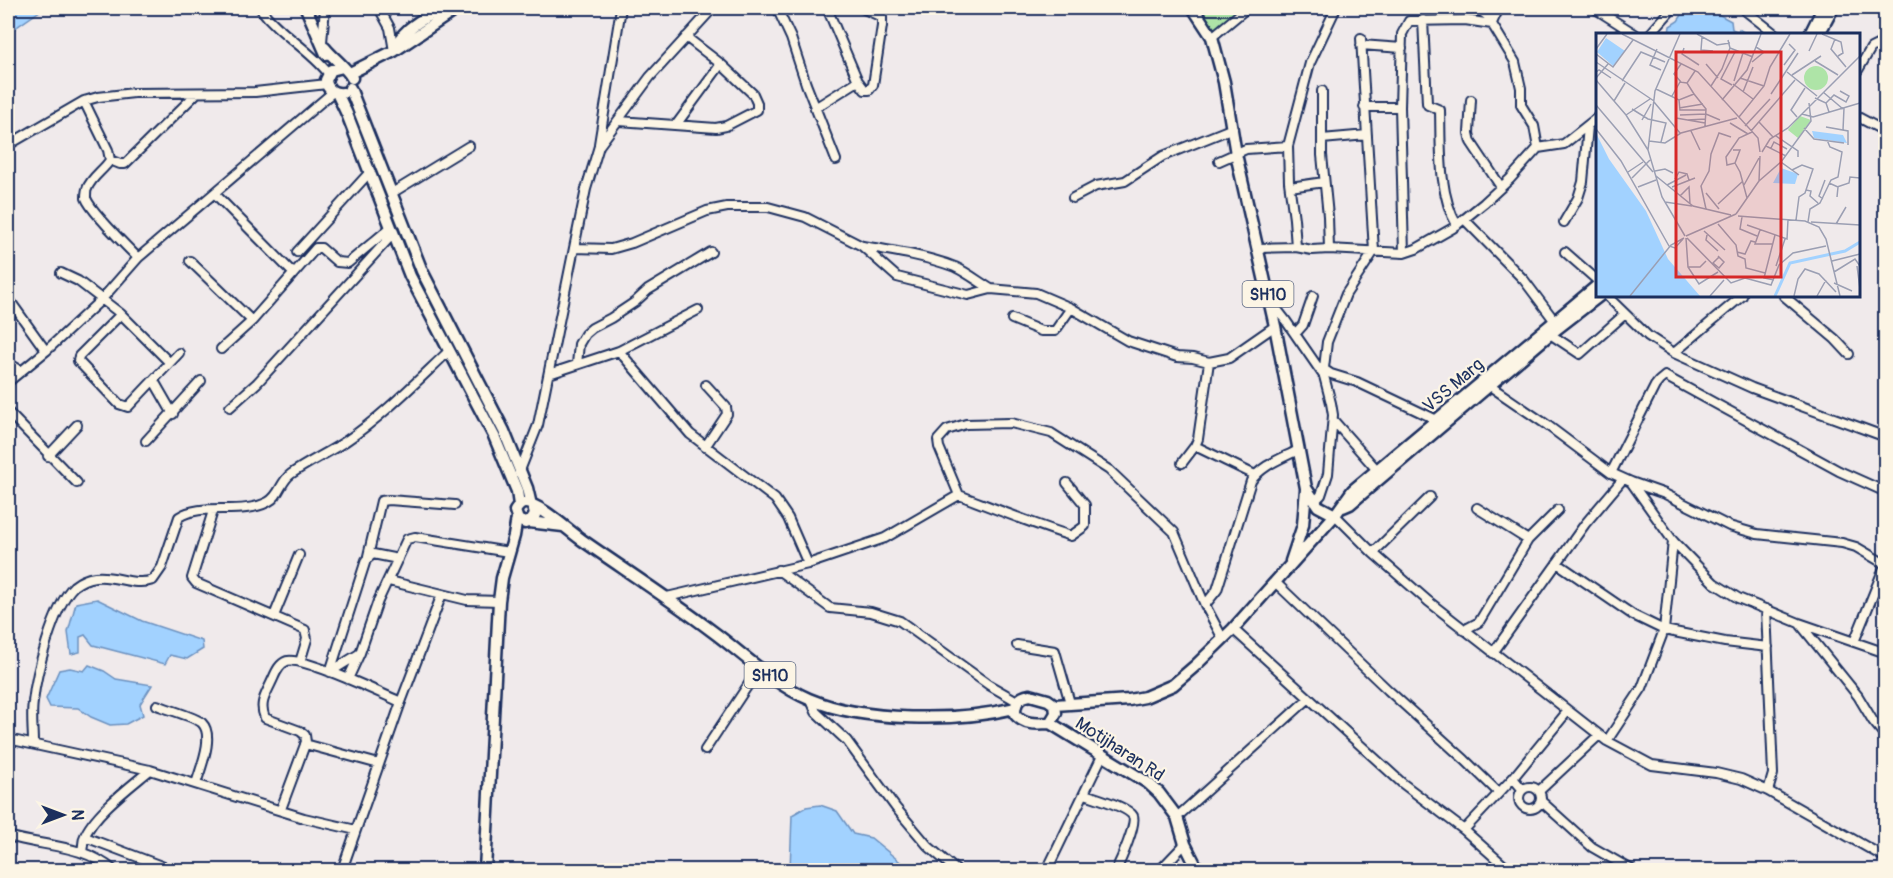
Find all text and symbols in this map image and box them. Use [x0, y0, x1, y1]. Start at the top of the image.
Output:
inset map [1596, 33, 1860, 297]
road number: SH10 [1242, 281, 1294, 307]
street label: VSS Marg [1418, 353, 1488, 417]
road number: SH10 [744, 662, 796, 688]
street label: Motijharan Rd [1071, 712, 1169, 787]
north arrow [33, 785, 93, 845]
text: N [67, 810, 87, 821]

